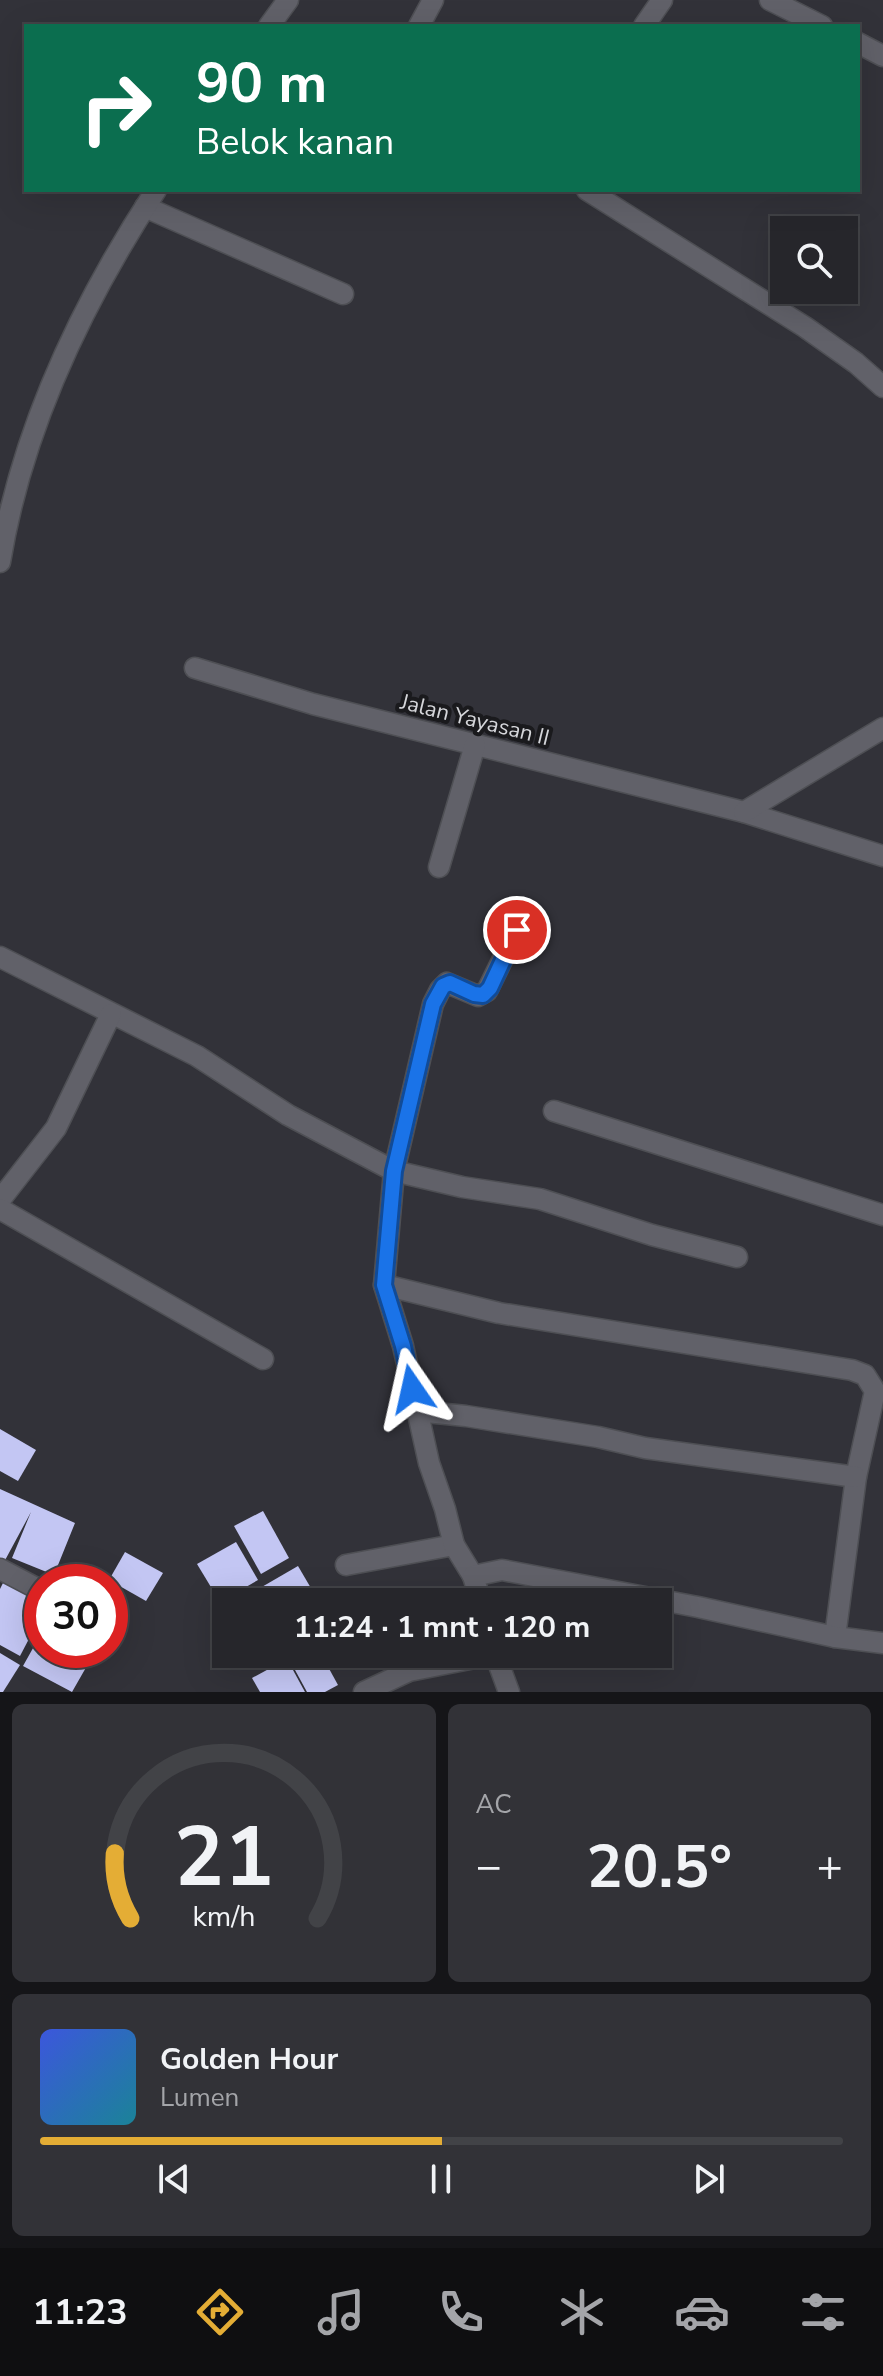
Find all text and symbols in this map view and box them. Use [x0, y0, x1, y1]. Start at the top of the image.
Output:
text: 90 m [196, 45, 327, 122]
icon: right [64, 56, 168, 160]
text: Belok kanan [196, 118, 394, 167]
map controls [770, 216, 858, 304]
button: search [770, 216, 858, 304]
street label: Jalan Yayasan II [396, 687, 553, 753]
pin [483, 896, 551, 964]
icon: arrive [495, 908, 539, 952]
position arrow [370, 1347, 454, 1431]
speed limit sign: 30 [24, 1564, 128, 1668]
text: 11:24 · 1 mnt · 120 m [294, 1607, 590, 1648]
text: AC [476, 1787, 512, 1822]
text: 21 [174, 1801, 274, 1914]
text: 20.5° [586, 1826, 732, 1908]
text: − [476, 1837, 502, 1897]
text: + [817, 1837, 843, 1897]
text: km/h [192, 1897, 255, 1936]
text: Golden Hour [160, 2039, 338, 2080]
text: Lumen [160, 2080, 239, 2115]
icon: previous [152, 2157, 196, 2201]
icon: pause [419, 2157, 463, 2201]
icon: next [687, 2157, 731, 2201]
icon: directions [192, 2284, 248, 2340]
icon: music [313, 2284, 369, 2340]
icon: phone [433, 2284, 489, 2340]
icon: climate [554, 2284, 610, 2340]
icon: car [674, 2284, 730, 2340]
icon: filters [795, 2284, 851, 2340]
text: 11:23 [32, 2288, 128, 2337]

